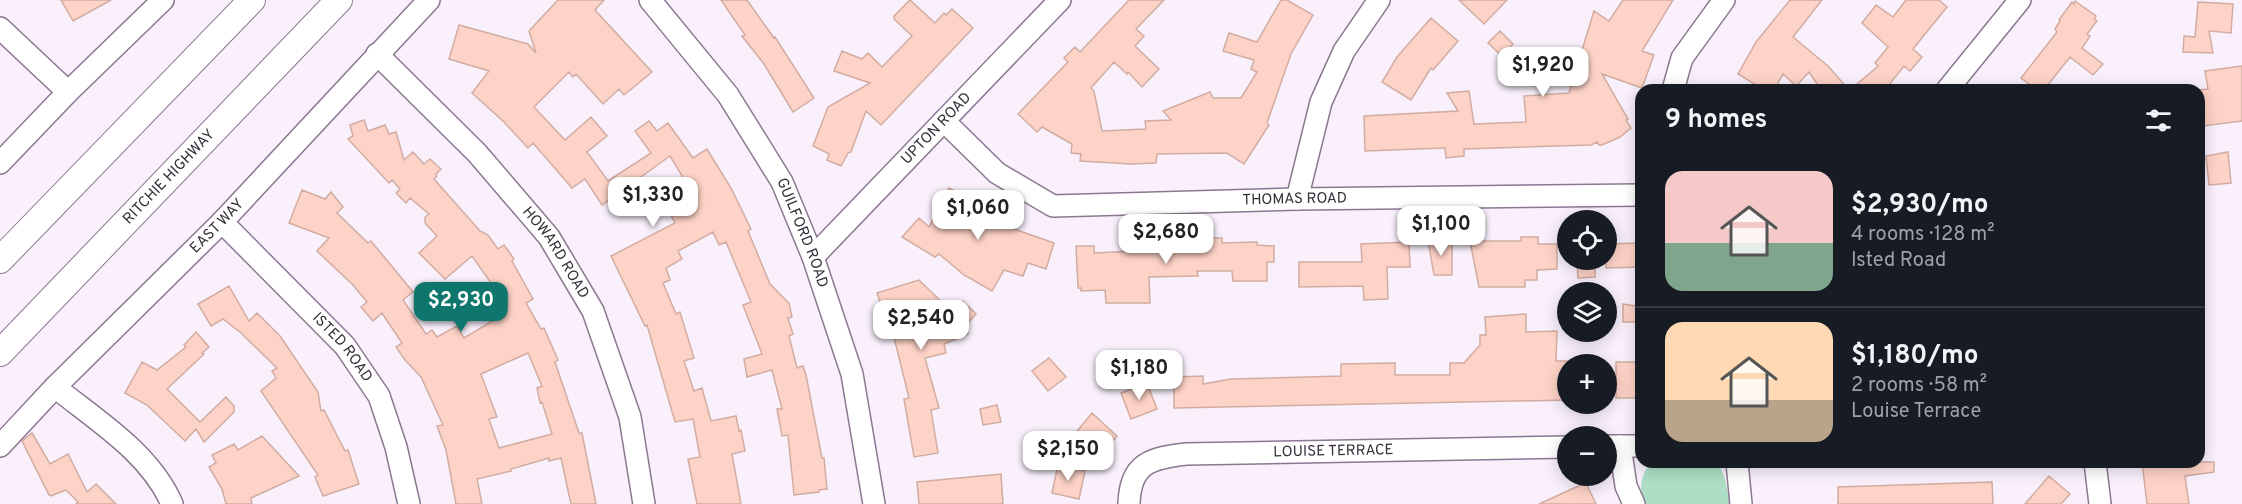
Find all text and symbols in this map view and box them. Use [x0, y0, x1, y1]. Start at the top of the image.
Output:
pin: $1,920 [1494, 47, 1592, 98]
text: $1,920 [1512, 53, 1574, 79]
street label: UPTON ROAD [897, 89, 975, 169]
text: 9 homes [1665, 104, 1767, 137]
icon: filters [2142, 104, 2175, 137]
street label: RITCHIE HIGHWAY [119, 125, 219, 229]
street label: GUILFORD ROAD [772, 175, 832, 290]
pin: $1,330 [604, 177, 702, 228]
text: $1,330 [622, 183, 684, 209]
street label: THOMAS ROAD [1242, 189, 1347, 210]
text: $2,930/mo [1851, 189, 1989, 222]
pin: $1,060 [929, 190, 1027, 241]
street label: EAST WAY [186, 195, 249, 258]
icon: home [1713, 195, 1785, 267]
text: $1,060 [946, 196, 1010, 222]
street label: HOWARD ROAD [518, 203, 593, 302]
pin: $1,100 [1392, 206, 1490, 257]
map controls [1557, 210, 1617, 486]
button: locate [1557, 210, 1617, 270]
text: $1,100 [1411, 212, 1471, 238]
pin: $2,680 [1117, 214, 1215, 265]
text: $2,680 [1133, 220, 1200, 246]
text: 4 rooms · 128 m² [1851, 222, 1994, 248]
text: Isted Road [1851, 248, 1946, 274]
pin: $2,930 [412, 282, 510, 333]
button: layers [1557, 282, 1617, 342]
text: $2,930 [428, 288, 494, 314]
pin: $2,540 [872, 300, 970, 351]
text: $2,540 [887, 306, 955, 332]
street label: ISTED ROAD [308, 309, 376, 386]
text: $1,180/mo [1851, 340, 1979, 373]
icon: home [1713, 346, 1785, 418]
pin: $1,180 [1090, 350, 1188, 401]
button: + [1557, 354, 1617, 414]
text: $1,180 [1110, 356, 1168, 382]
text: 2 rooms · 58 m² [1851, 373, 1987, 399]
text: Louise Terrace [1851, 399, 1981, 425]
button: − [1557, 426, 1617, 486]
pin: $2,150 [1019, 431, 1117, 482]
text: $2,150 [1037, 437, 1099, 463]
street label: LOUISE TERRACE [1273, 441, 1394, 462]

